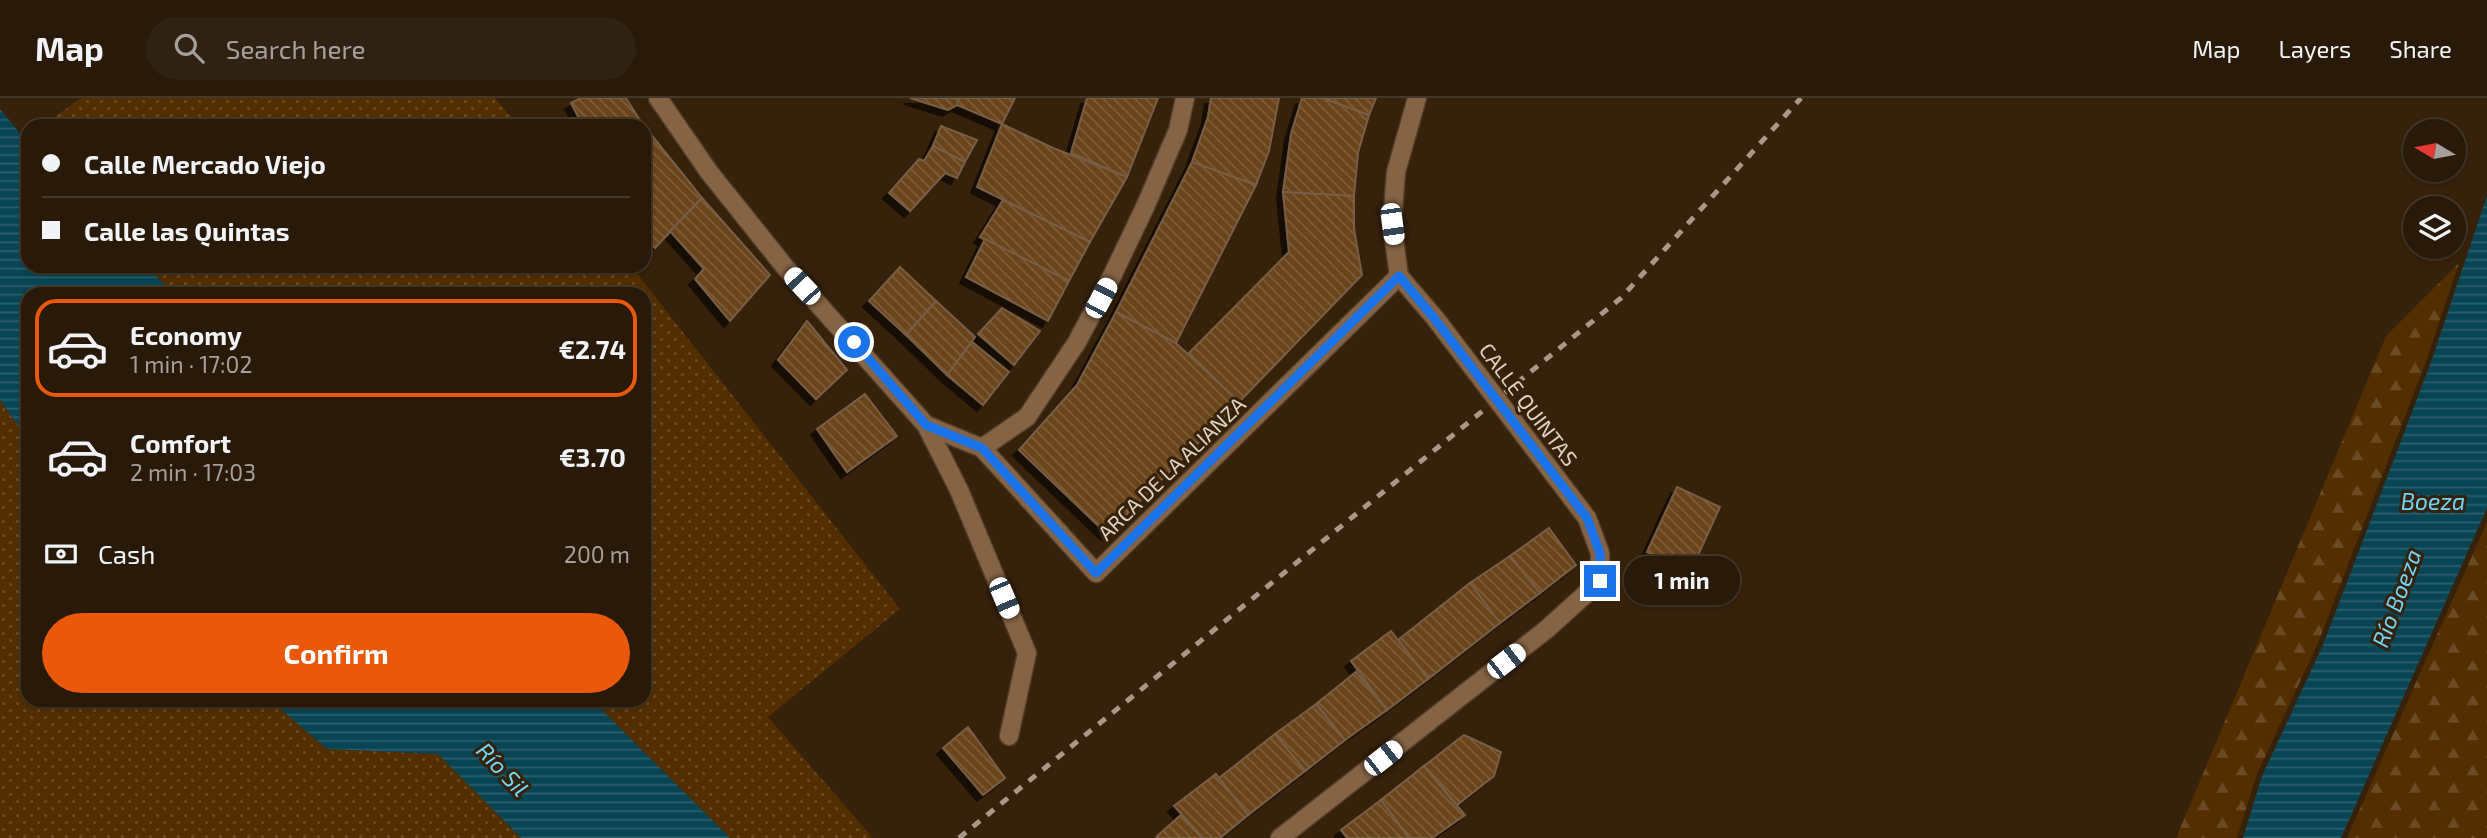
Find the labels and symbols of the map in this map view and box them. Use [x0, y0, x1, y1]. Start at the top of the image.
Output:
north arrow [2403, 119, 2466, 182]
car [1379, 202, 1406, 246]
car [780, 263, 825, 309]
car [1082, 275, 1121, 321]
route start [838, 326, 870, 358]
street label: CALLE QUINTAS [1474, 338, 1583, 471]
street label: ARCA DE LA ALIANZA [1092, 391, 1250, 545]
water label: Boeza [2401, 487, 2465, 515]
water label: Río Boeza [2365, 545, 2427, 651]
callout: 1 min [1624, 556, 1740, 606]
route end [1584, 565, 1616, 597]
car [987, 575, 1022, 621]
car [1483, 640, 1530, 682]
water label: Río Sil [471, 736, 535, 802]
car [1360, 737, 1407, 779]

